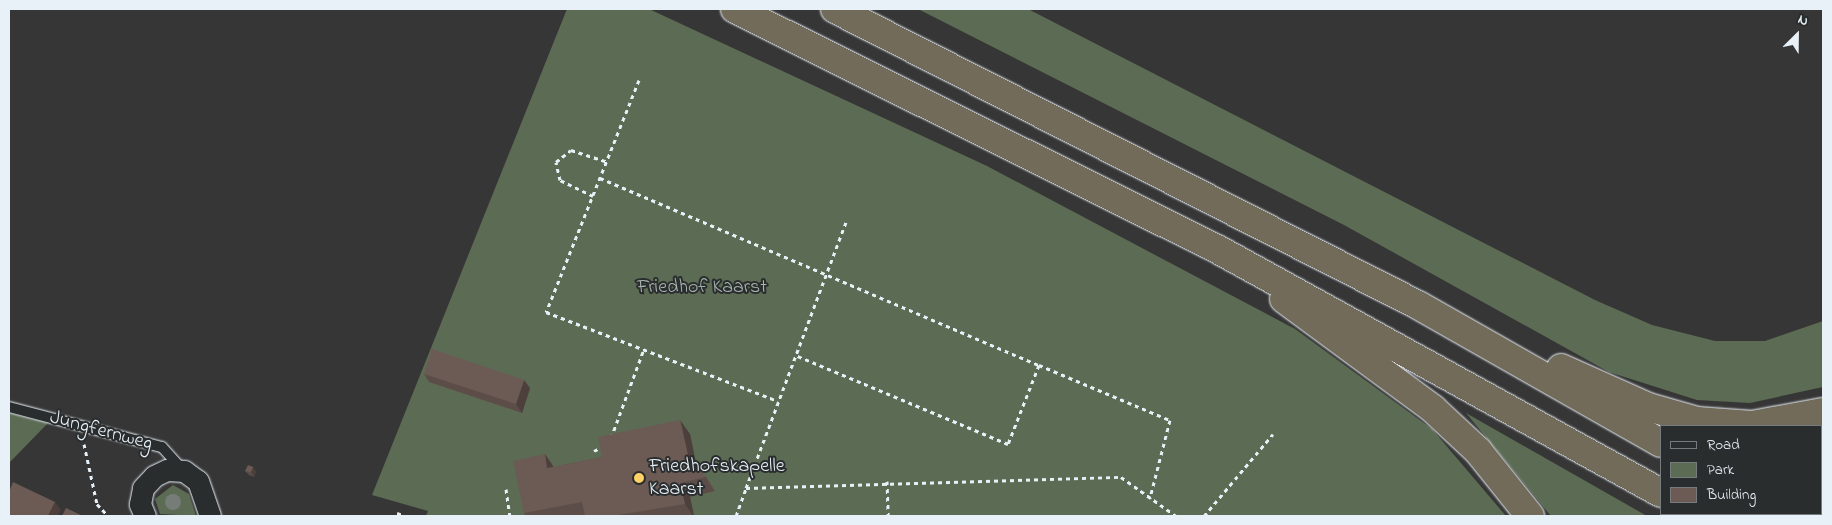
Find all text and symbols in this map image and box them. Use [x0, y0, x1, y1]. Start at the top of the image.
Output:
text: N [1795, 9, 1812, 32]
north arrow [1772, 10, 1822, 60]
park label: Friedhof Kaarst [637, 275, 767, 299]
street label: Jungfernweg [47, 406, 155, 456]
legend [1660, 425, 1822, 515]
text: Road [1707, 434, 1740, 456]
place label: Friedhofskapelle Kaarst [649, 454, 785, 501]
text: Park [1707, 459, 1734, 481]
marker: Friedhofskapelle Kaarst [633, 472, 645, 484]
text: Building [1707, 484, 1756, 506]

